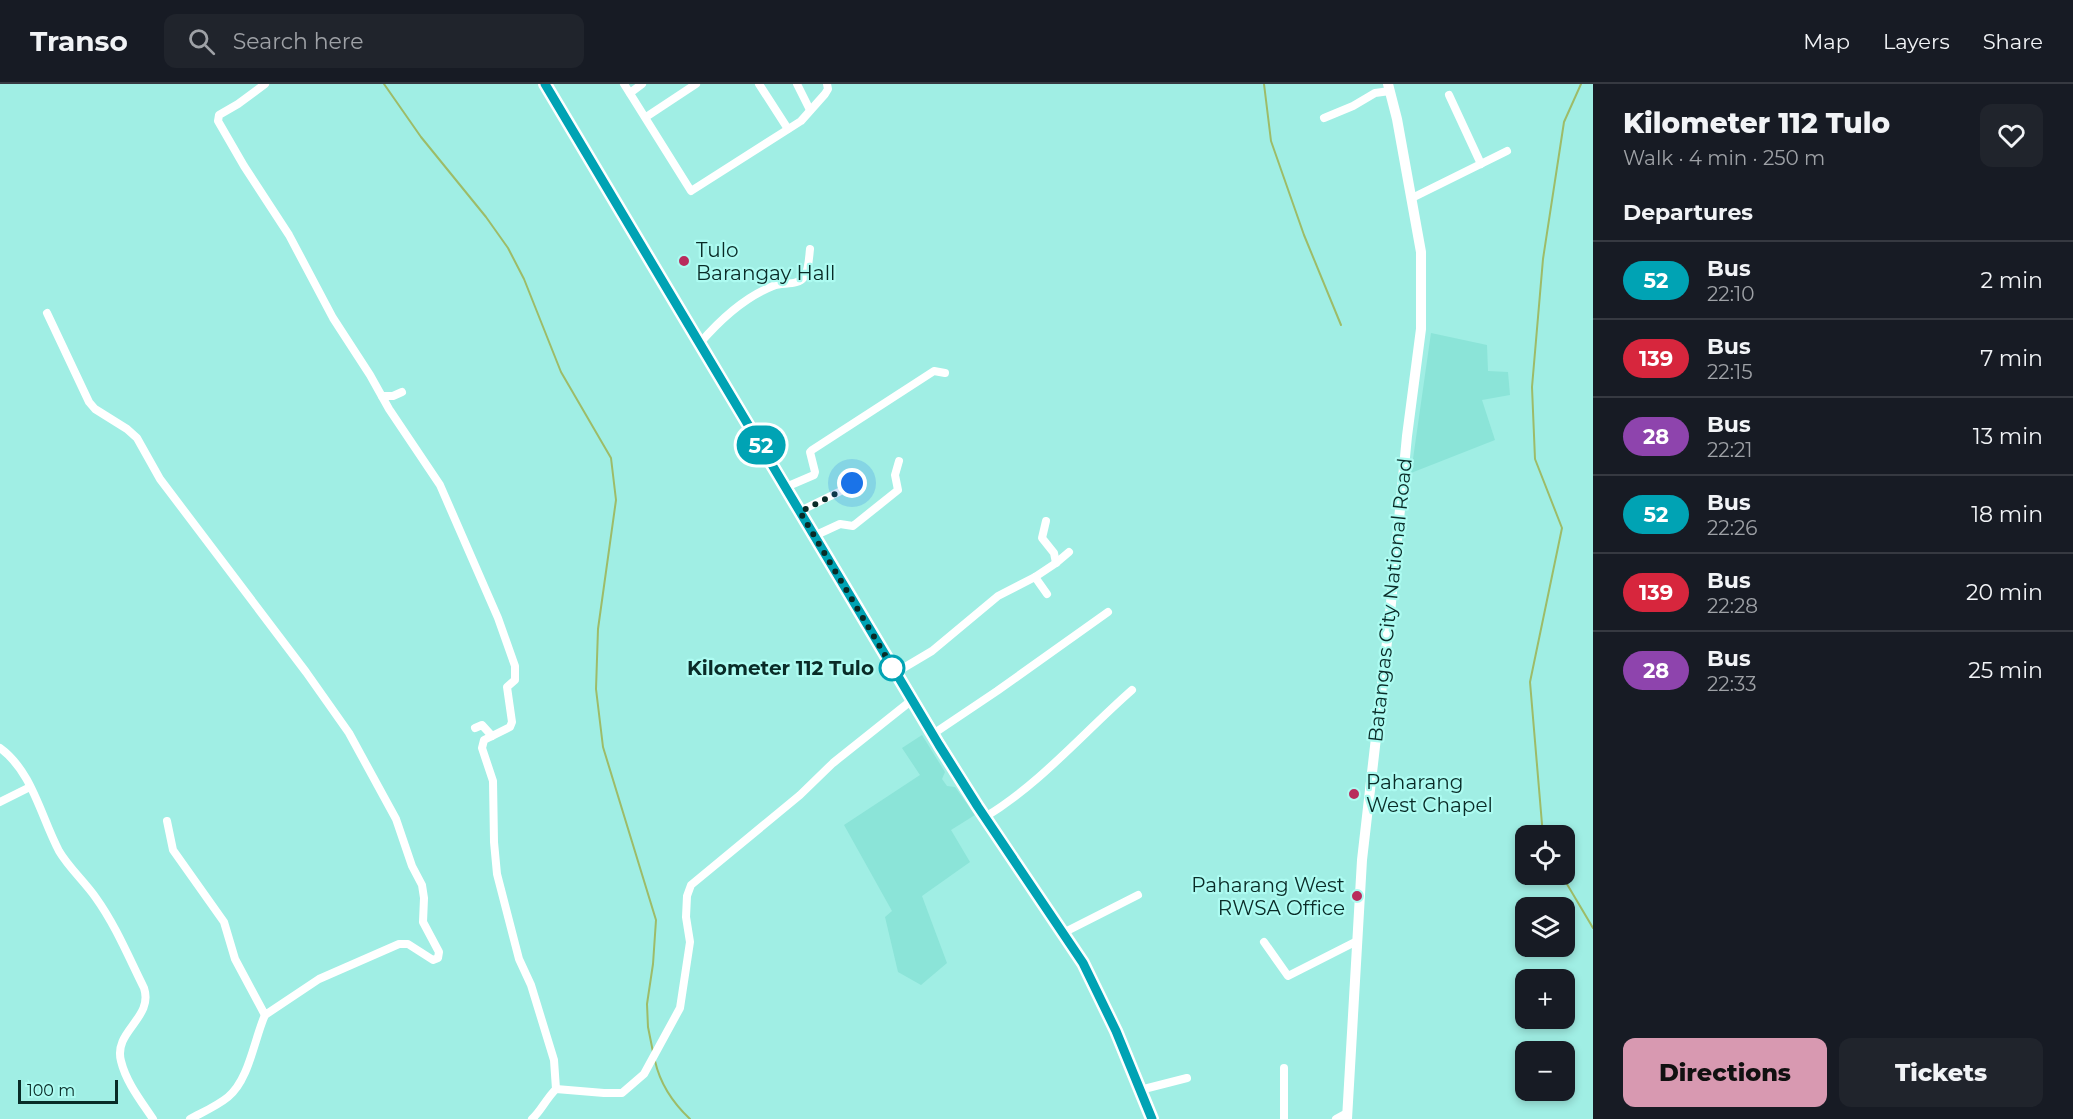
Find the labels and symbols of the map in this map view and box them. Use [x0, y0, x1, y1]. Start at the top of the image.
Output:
place label: Tulo Barangay Hall [696, 238, 835, 285]
marker: Tulo Barangay Hall [677, 254, 691, 268]
line badge: 52 [734, 426, 788, 464]
street label: Batangas City National Road [1363, 457, 1417, 743]
your location [837, 468, 867, 498]
marker: Kilometer 112 Tulo [879, 655, 905, 681]
place label: Kilometer 112 Tulo [687, 656, 874, 680]
place label: Paharang West Chapel [1366, 770, 1493, 817]
marker: Paharang West Chapel [1347, 787, 1361, 801]
place label: Paharang West RWSA Office [1191, 873, 1345, 920]
marker: Paharang West RWSA Office [1350, 889, 1364, 903]
scale bar [18, 1077, 118, 1104]

